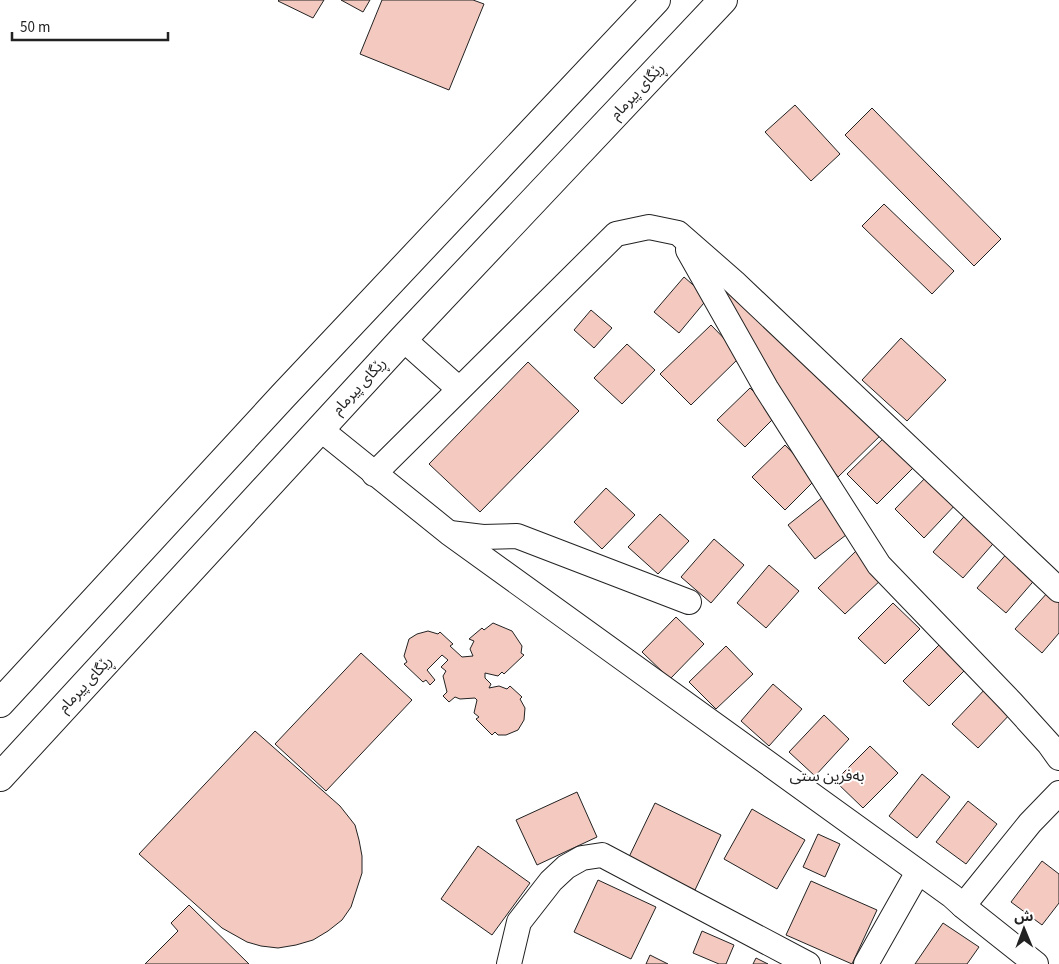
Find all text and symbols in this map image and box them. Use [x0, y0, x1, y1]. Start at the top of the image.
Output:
scale bar [12, 10, 169, 42]
text: 50 m [20, 17, 50, 38]
street label: ڕێگای پیرمام [606, 58, 670, 125]
street label: ڕێگای پیرمام [328, 353, 392, 420]
street label: ڕێگای پیرمام [54, 651, 118, 718]
district label: به‌فرین ستی [789, 765, 865, 787]
north arrow [999, 904, 1049, 954]
text: ش [1014, 907, 1034, 927]

